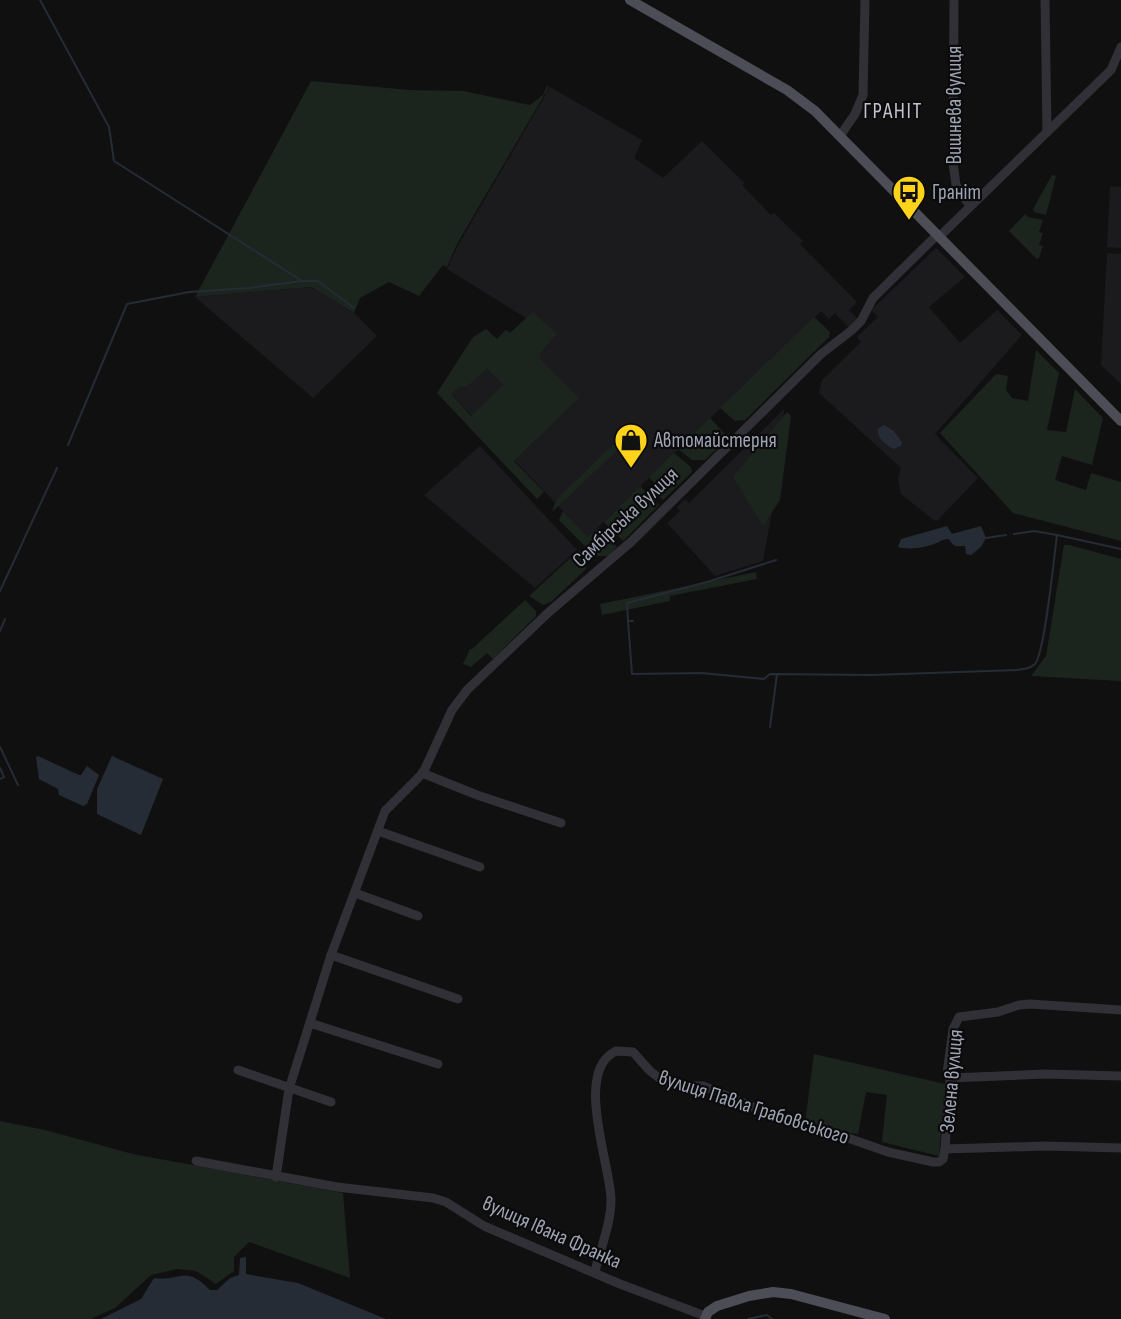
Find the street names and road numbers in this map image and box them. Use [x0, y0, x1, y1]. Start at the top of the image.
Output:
street label: Вишнева вулиця [942, 46, 967, 164]
street label: Самбірська вулиця [567, 462, 683, 573]
street label: Зелена вулиця [935, 1028, 968, 1134]
street label: вулиця Павла Грабовського [656, 1065, 852, 1150]
street label: вулиця Івана Франка [479, 1191, 625, 1274]

